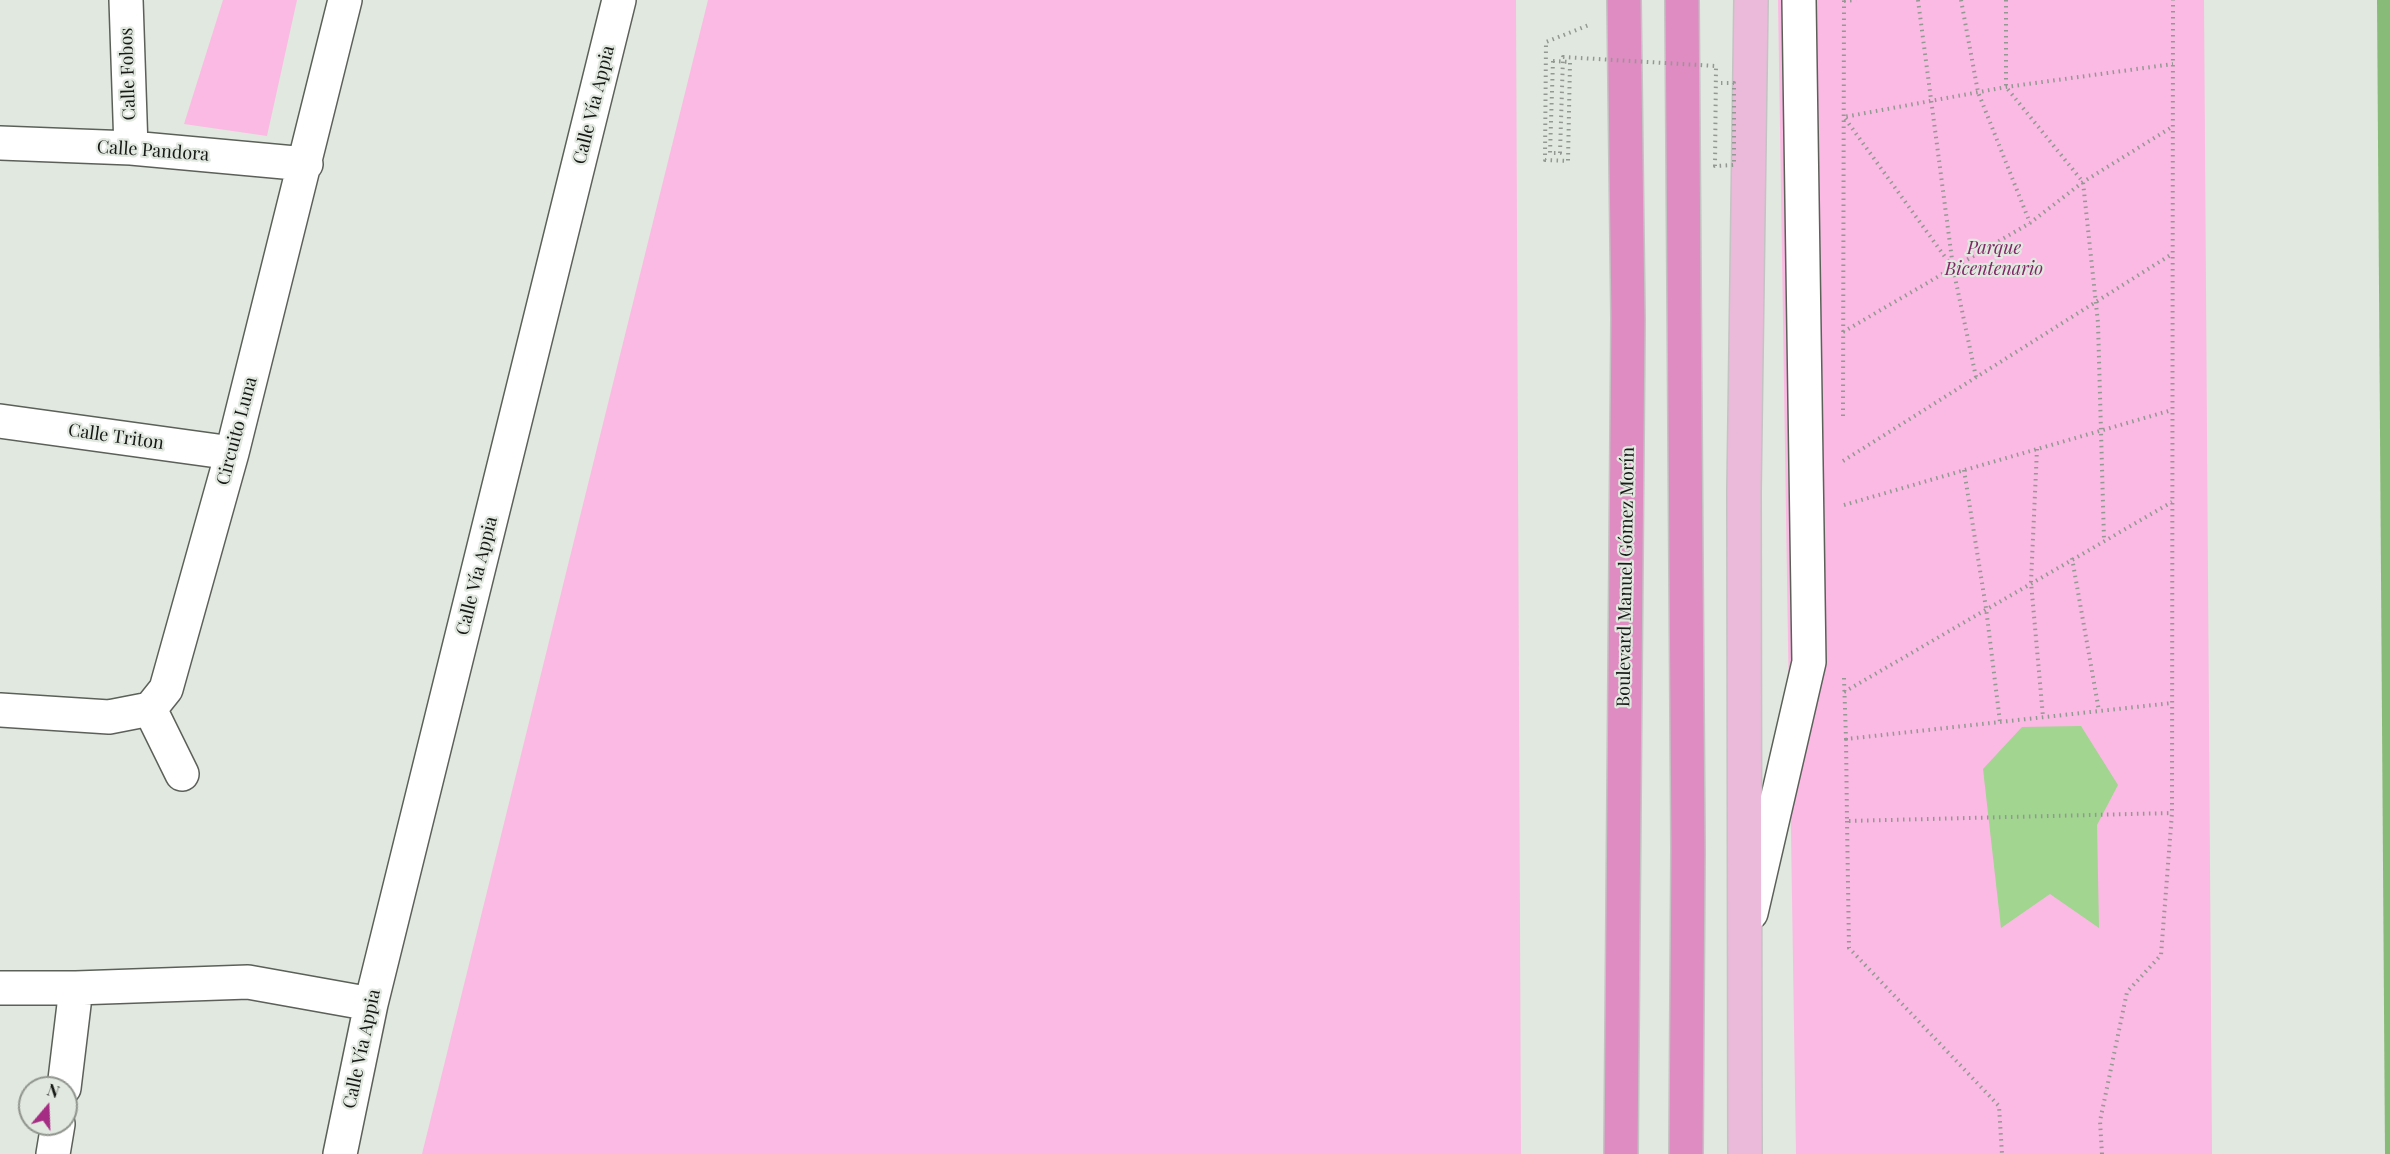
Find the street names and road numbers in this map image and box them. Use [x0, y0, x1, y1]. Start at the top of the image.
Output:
street label: Calle Fobos [116, 27, 140, 121]
street label: Calle Vía Appia [569, 43, 619, 167]
street label: Calle Pandora [96, 136, 210, 166]
street label: Circuito Luna [212, 374, 262, 488]
street label: Calle Triton [67, 420, 165, 454]
street label: Boulevard Manuel Gómez Morín [1613, 447, 1639, 707]
street label: Calle Vía Appia [452, 514, 502, 638]
street label: Calle Vía Appia [339, 987, 385, 1111]

